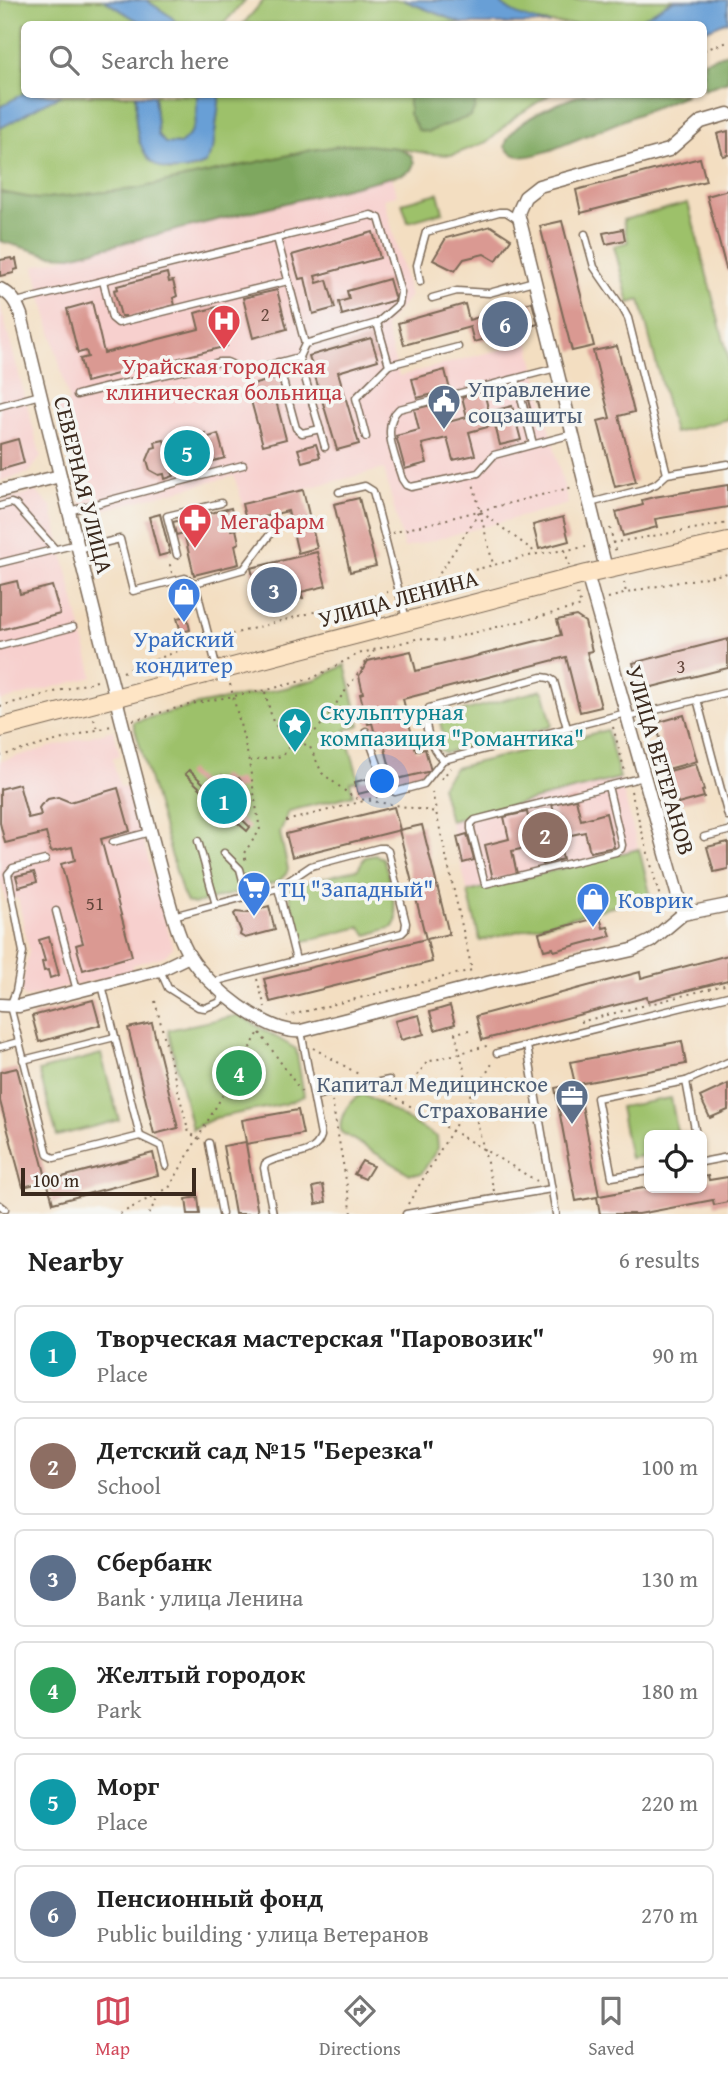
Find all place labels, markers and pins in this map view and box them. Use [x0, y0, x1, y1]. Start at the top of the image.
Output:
pin: 6 [482, 298, 528, 350]
hospital icon: Урайская городская клиническая больница [205, 302, 243, 351]
place label: Урайская городская клиническая больница [106, 349, 342, 408]
place label: Управление соцзащиты [468, 372, 591, 431]
public building icon: Управление соцзащиты [425, 382, 463, 431]
pin: 5 [164, 427, 210, 479]
pharmacy icon: Мегафарм [176, 501, 214, 550]
place label: Мегафарм [220, 504, 325, 537]
pin: 3 [251, 564, 297, 616]
shop icon: Урайский кондитер [165, 575, 203, 624]
place label: Урайский кондитер [134, 622, 235, 681]
place label: Скульптурная компазиция "Романтика" [320, 695, 584, 754]
place icon: Скульптурная компазиция "Романтика" [276, 705, 314, 754]
pin: 1 [201, 775, 247, 827]
pin: 2 [522, 809, 568, 861]
supermarket icon: ТЦ "Западный" [235, 869, 273, 918]
place label: ТЦ "Западный" [278, 872, 433, 905]
shop icon: Коврик [574, 880, 612, 929]
place label: Коврик [618, 883, 693, 916]
pin: 4 [216, 1047, 262, 1099]
place label: Капитал Медицинское Страхование [317, 1067, 548, 1126]
office icon: Капитал Медицинское Страхование [553, 1077, 591, 1126]

